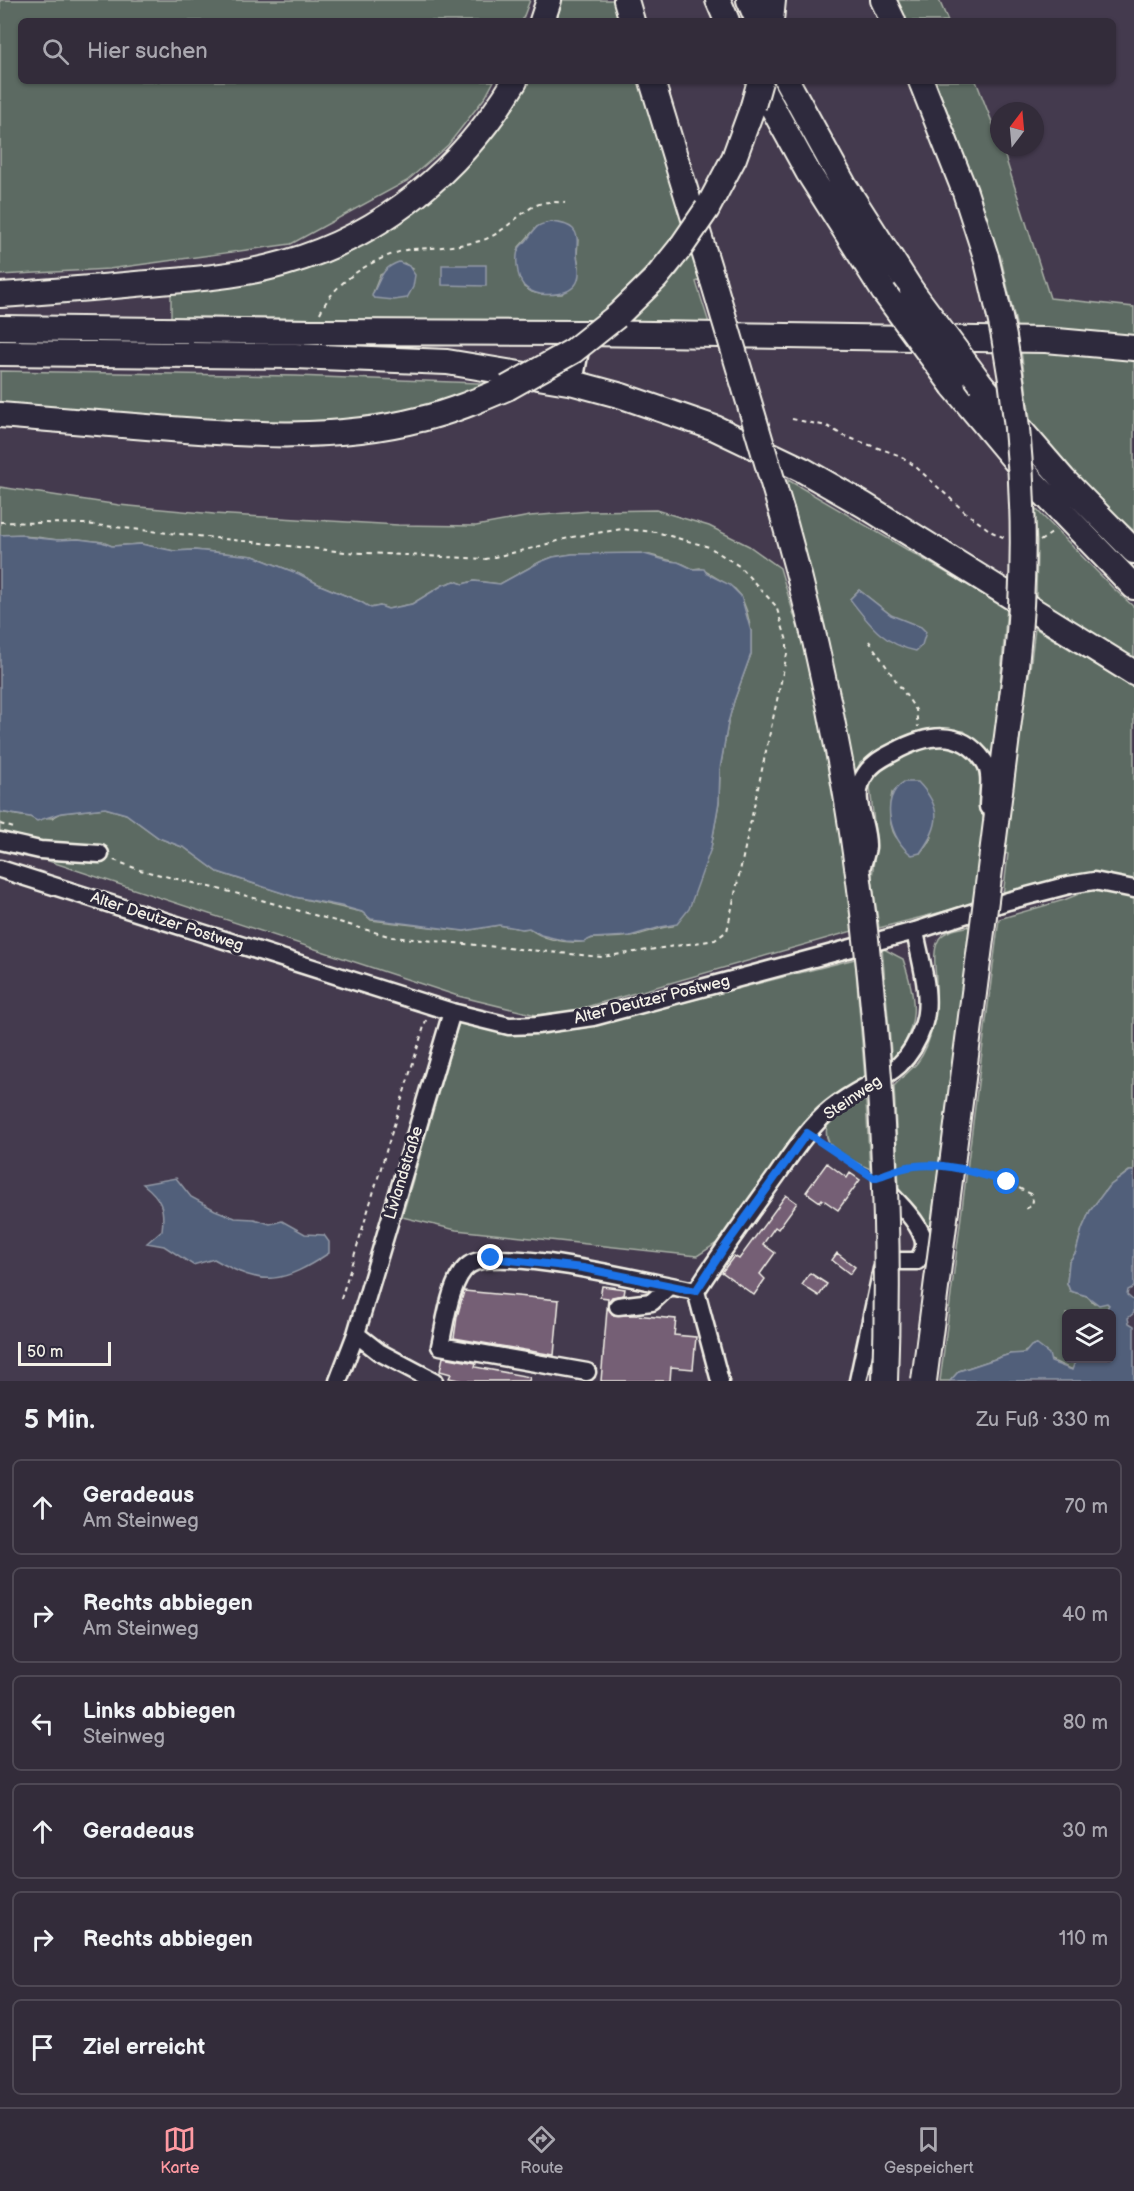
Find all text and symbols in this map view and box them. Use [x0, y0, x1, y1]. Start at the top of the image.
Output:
search box [18, 18, 1116, 84]
icon: search [39, 35, 72, 68]
text: Hier suchen [87, 38, 208, 65]
north arrow [990, 102, 1044, 156]
street label: Alter Deutzer Postweg [88, 888, 246, 956]
street label: Alter Deutzer Postweg [572, 971, 732, 1029]
street label: Steinweg [820, 1072, 886, 1124]
street label: Livlandstraße [381, 1124, 427, 1222]
route start [993, 1168, 1019, 1194]
route end [477, 1244, 503, 1270]
map controls [1062, 1309, 1116, 1363]
button: layers [1062, 1309, 1116, 1363]
scale bar [18, 1339, 111, 1366]
text: 50 m [27, 1343, 63, 1362]
text: 5 Min. [24, 1405, 95, 1436]
text: Zu Fuß · 330 m [976, 1408, 1110, 1432]
text: Geradeaus [83, 1482, 194, 1509]
icon: ahead [26, 1491, 59, 1524]
text: 70 m [1064, 1495, 1108, 1519]
text: Am Steinweg [83, 1509, 199, 1533]
text: Rechts abbiegen [83, 1590, 253, 1617]
icon: right [26, 1599, 59, 1632]
text: 40 m [1062, 1603, 1108, 1627]
text: Am Steinweg [83, 1617, 199, 1641]
text: Links abbiegen [83, 1698, 236, 1725]
icon: left [26, 1707, 59, 1740]
text: 80 m [1063, 1711, 1108, 1735]
text: Steinweg [83, 1725, 165, 1749]
icon: ahead [26, 1815, 59, 1848]
text: Geradeaus [83, 1818, 194, 1845]
text: 30 m [1062, 1819, 1108, 1843]
icon: right [26, 1923, 59, 1956]
text: Rechts abbiegen [83, 1926, 253, 1953]
text: 110 m [1059, 1927, 1108, 1951]
icon: arrive [26, 2031, 59, 2064]
text: Ziel erreicht [83, 2034, 205, 2061]
tab: Karte [160, 2123, 199, 2178]
tab: Route [520, 2123, 563, 2178]
tab: Gespeichert [884, 2123, 974, 2178]

